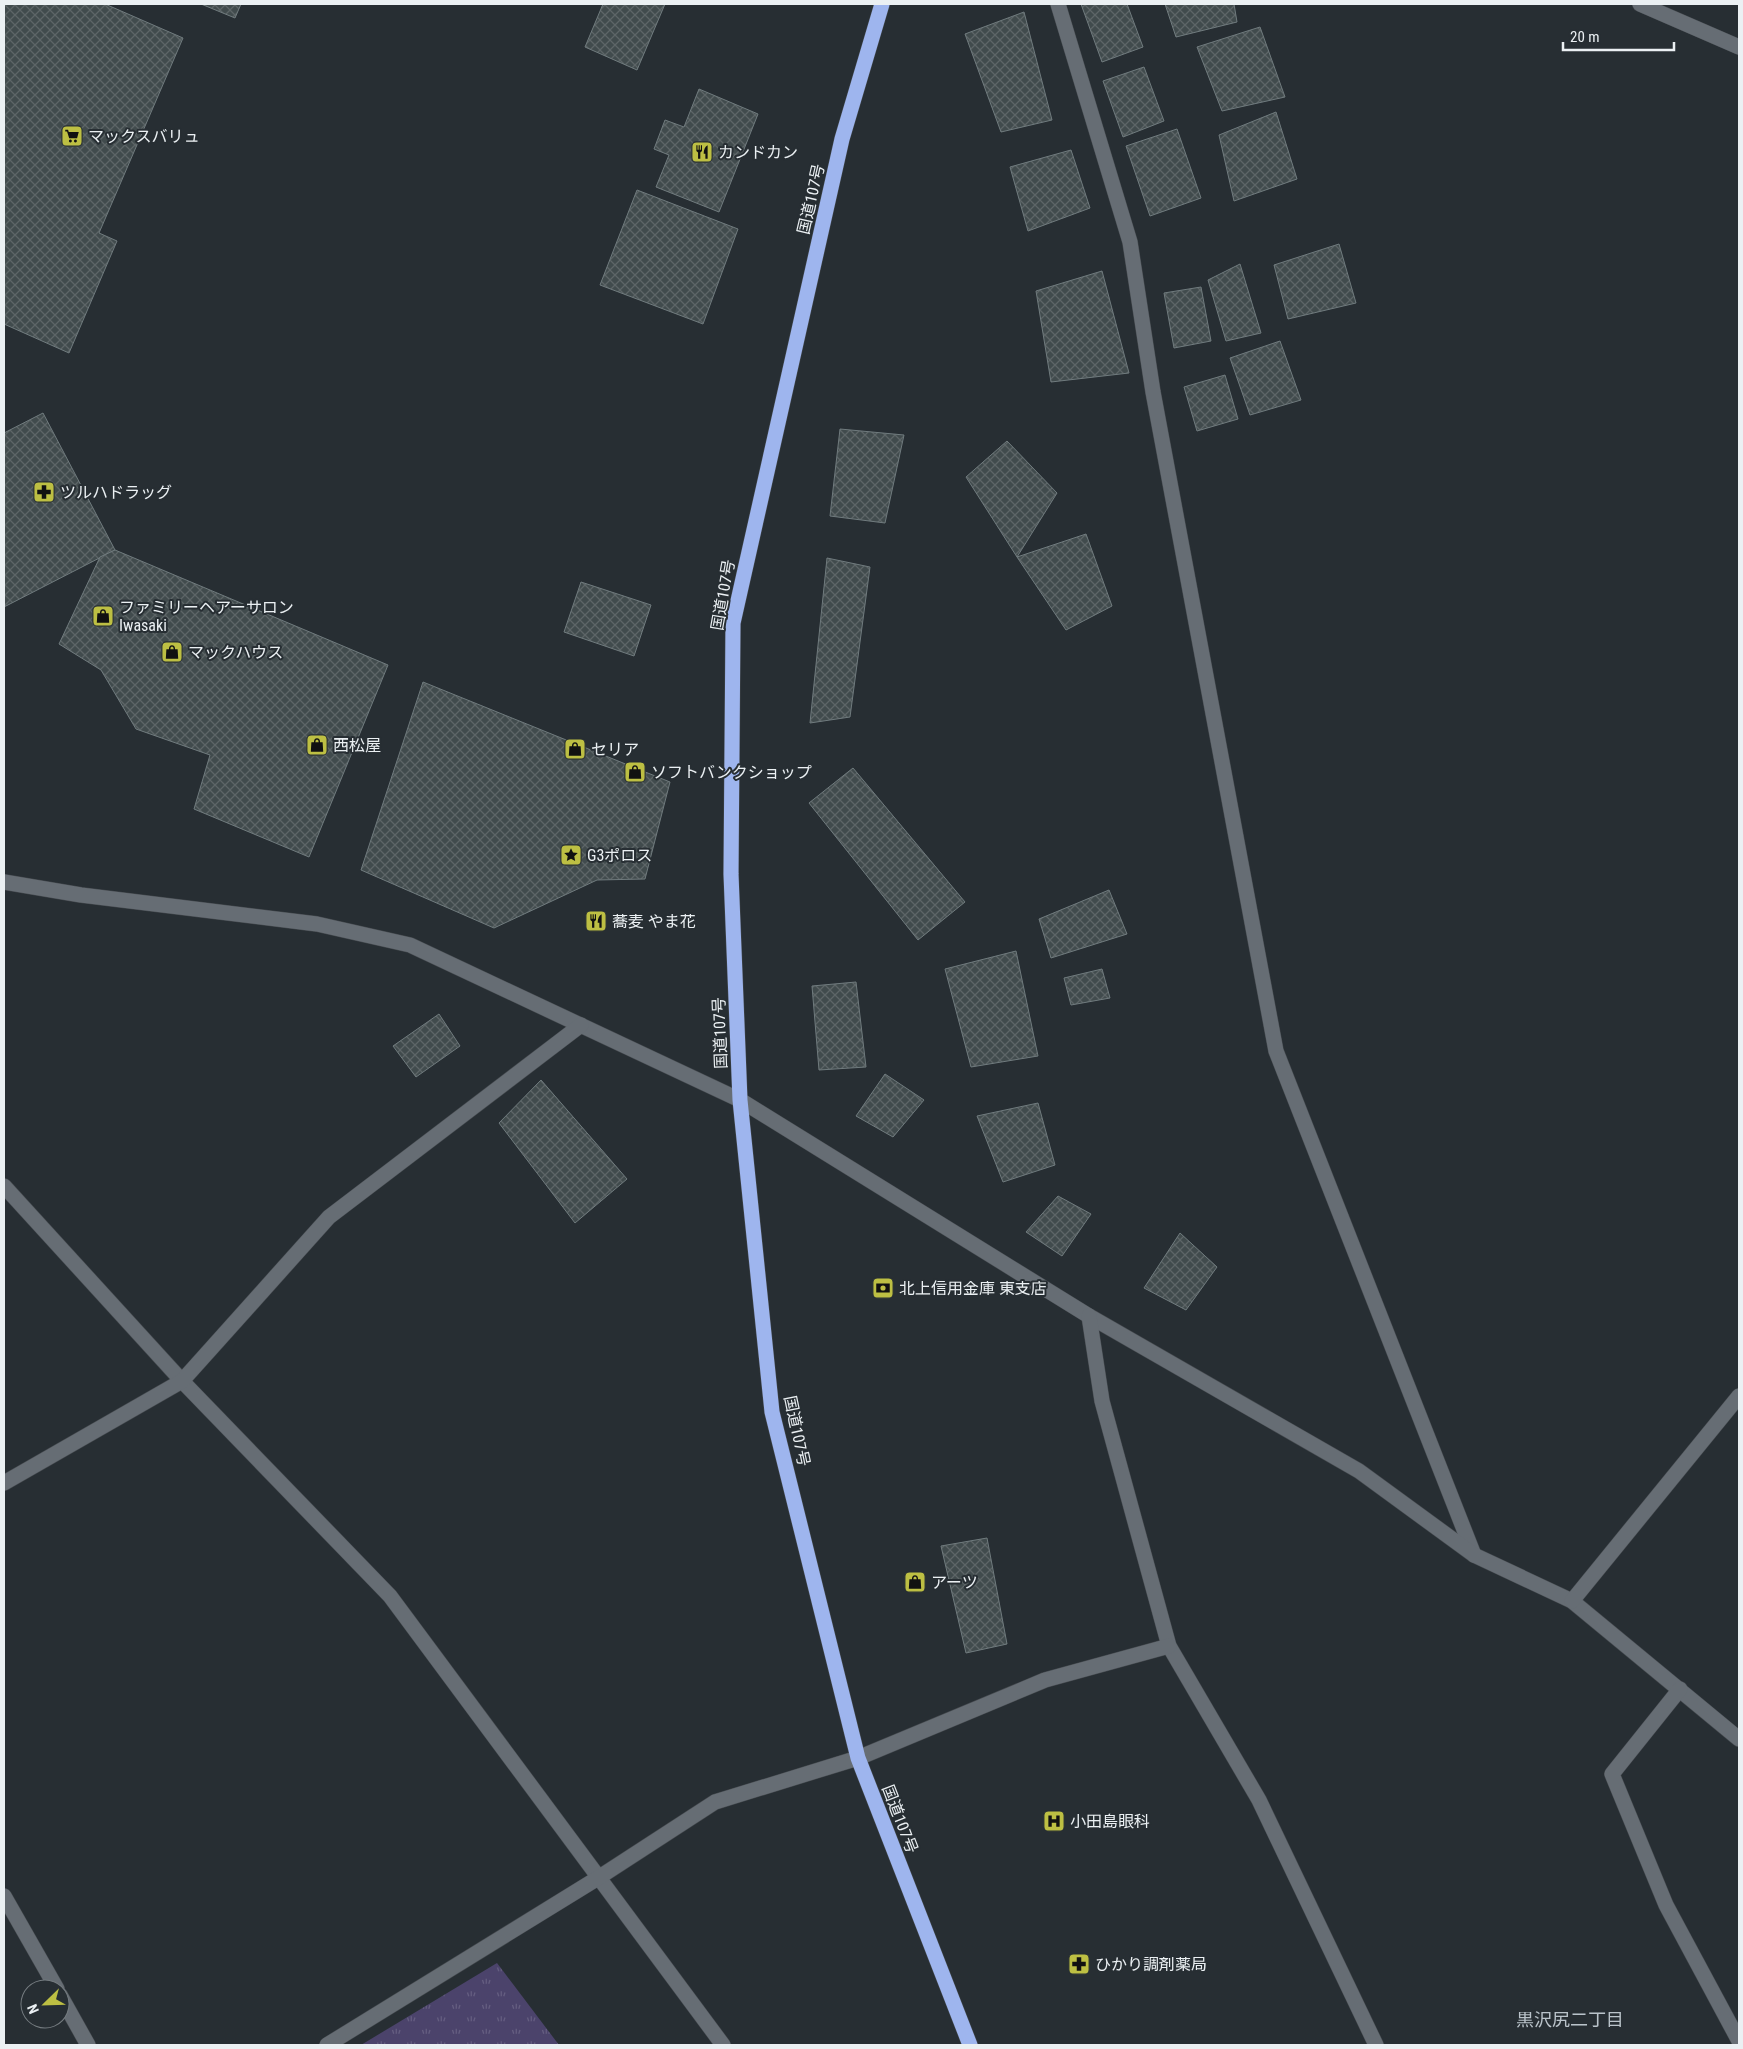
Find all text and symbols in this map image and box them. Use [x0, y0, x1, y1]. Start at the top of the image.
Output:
scale bar [1563, 20, 1674, 52]
text: 20 m [1570, 28, 1600, 46]
supermarket icon: マックスバリュ [60, 124, 84, 148]
place label: マックスバリュ [88, 127, 200, 146]
restaurant icon: カンドカン [690, 140, 714, 164]
place label: カンドカン [718, 143, 798, 162]
street label: 国道107号 [794, 162, 828, 236]
pharmacy icon: ツルハドラッグ [32, 480, 56, 504]
place label: ツルハドラッグ [60, 483, 172, 502]
street label: 国道107号 [707, 558, 739, 632]
place label: ファミリーヘアーサロン Iwasaki [119, 598, 294, 635]
shop icon: ファミリーヘアーサロン Iwasaki [91, 604, 115, 628]
shop icon: マックハウス [160, 640, 184, 664]
place label: マックハウス [188, 643, 283, 662]
shop icon: 西松屋 [305, 733, 329, 757]
place label: 西松屋 [333, 736, 381, 755]
shop icon: セリア [563, 737, 587, 761]
place label: セリア [591, 740, 639, 759]
shop icon: ソフトバンクショップ [623, 760, 647, 784]
place label: ソフトバンクショップ [651, 763, 812, 782]
place icon: G3ポロス [559, 843, 583, 867]
place label: G3ポロス [587, 846, 652, 865]
restaurant icon: 蕎麦 やま花 [584, 909, 608, 933]
place label: 蕎麦 やま花 [612, 912, 696, 931]
street label: 国道107号 [709, 997, 731, 1069]
bank icon: 北上信用金庫 東支店 [871, 1276, 895, 1300]
place label: 北上信用金庫 東支店 [899, 1279, 1047, 1298]
street label: 国道107号 [780, 1394, 814, 1468]
shop icon: アーツ [903, 1570, 927, 1594]
place label: アーツ [931, 1573, 978, 1592]
street label: 国道107号 [878, 1782, 922, 1856]
hospital icon: 小田島眼科 [1042, 1809, 1066, 1833]
place label: 小田島眼科 [1070, 1812, 1150, 1831]
pharmacy icon: ひかり調剤薬局 [1067, 1952, 1091, 1976]
place label: ひかり調剤薬局 [1095, 1955, 1207, 1974]
north arrow [20, 1979, 70, 2029]
text: N [24, 2002, 42, 2016]
district label: 黒沢尻二丁目 [1516, 2009, 1624, 2030]

